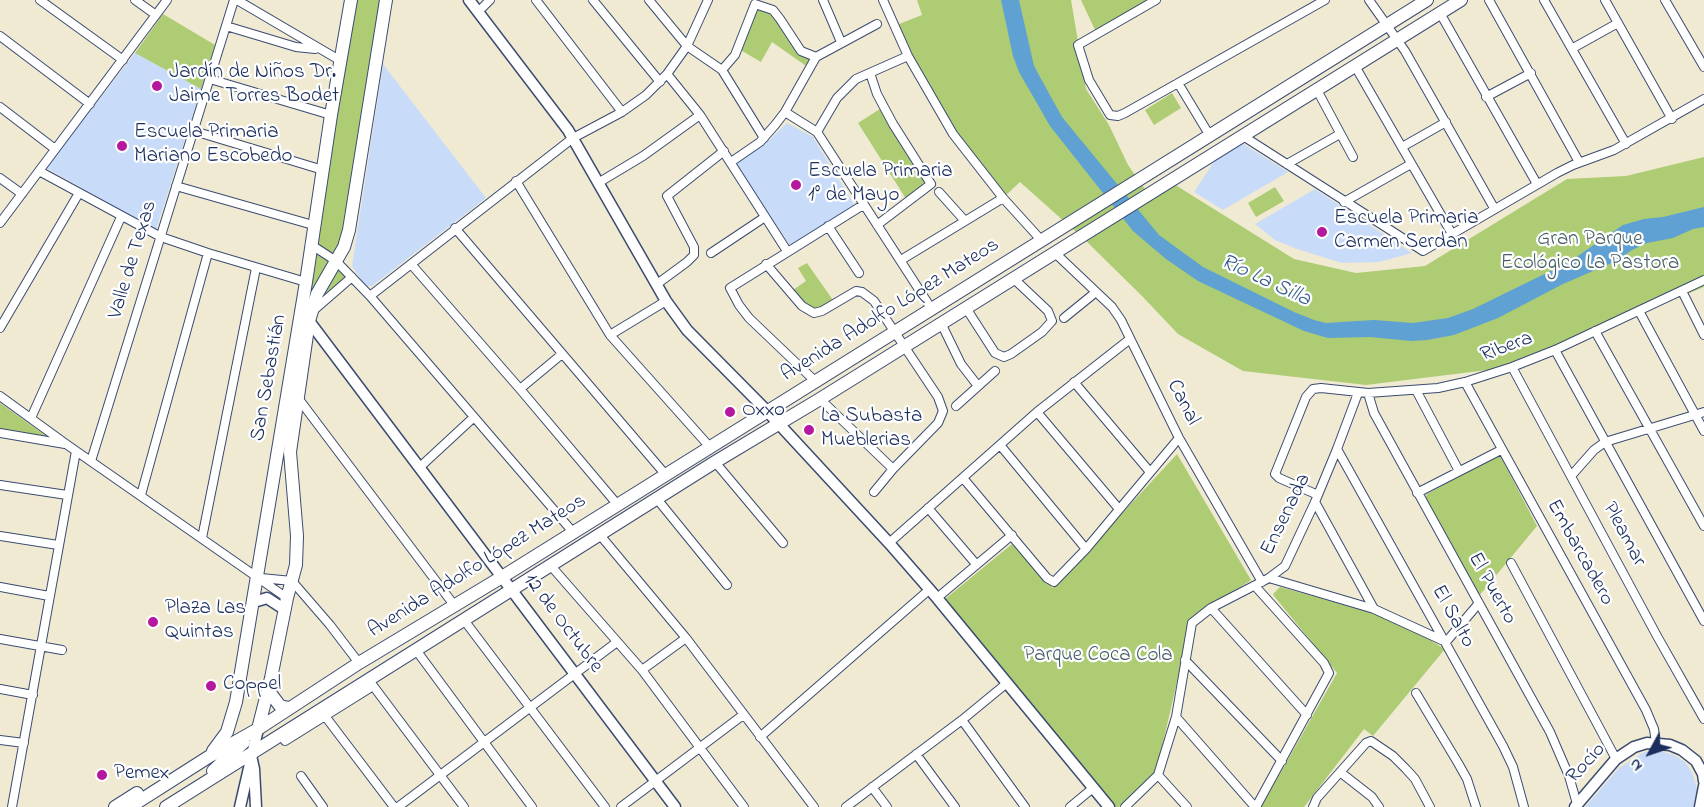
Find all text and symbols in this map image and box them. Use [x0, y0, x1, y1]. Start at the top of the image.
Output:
place label: Jardín de Niños Dr. Jaime Torres Bodet [169, 61, 339, 111]
marker: Jardín de Niños Dr. Jaime Torres Bodet [150, 79, 164, 93]
place label: Escuela Primaria Mariano Escobedo [134, 121, 292, 171]
marker: Escuela Primaria Mariano Escobedo [115, 139, 129, 153]
place label: Escuela Primaria 1° de Mayo [808, 160, 953, 210]
marker: Escuela Primaria 1° de Mayo [789, 178, 803, 192]
street label: Valle de Texas [104, 198, 164, 322]
place label: Escuela Primaria Carmen Serdan [1334, 207, 1479, 257]
marker: Escuela Primaria Carmen Serdan [1315, 225, 1329, 239]
park label: Gran Parque Ecológico La Pastora [1501, 228, 1679, 278]
street label: Avenida Adolfo López Mateos [777, 233, 1005, 389]
water label: Río La Silla [1216, 250, 1314, 314]
street label: San Sebastián [246, 313, 294, 443]
street label: Ribera [1477, 327, 1537, 369]
street label: Canal [1160, 376, 1204, 430]
place label: Oxxo [742, 399, 785, 425]
marker: Oxxo [723, 405, 737, 419]
place label: La Subasta Mueblerias [821, 405, 922, 455]
marker: La Subasta Mueblerias [802, 423, 816, 437]
street label: Ensenada [1256, 470, 1318, 560]
street label: Avenida Adolfo López Mateos [364, 489, 592, 645]
street label: Embarcadero [1540, 496, 1618, 610]
street label: Pleamar [1596, 498, 1650, 572]
street label: El Puerto [1461, 549, 1521, 629]
street label: 12 de Octubre [516, 569, 608, 679]
street label: El Salto [1425, 581, 1479, 653]
place label: Plaza Las Quintas [165, 597, 246, 647]
marker: Plaza Las Quintas [146, 615, 160, 629]
park label: Parque Coca Cola [1023, 644, 1173, 670]
place label: Coppel [223, 673, 281, 699]
marker: Coppel [204, 679, 218, 693]
north arrow [1620, 723, 1680, 783]
street label: Rocío [1562, 738, 1612, 790]
text: N [1624, 753, 1649, 776]
place label: Pemex [114, 762, 169, 788]
marker: Pemex [95, 768, 109, 782]

